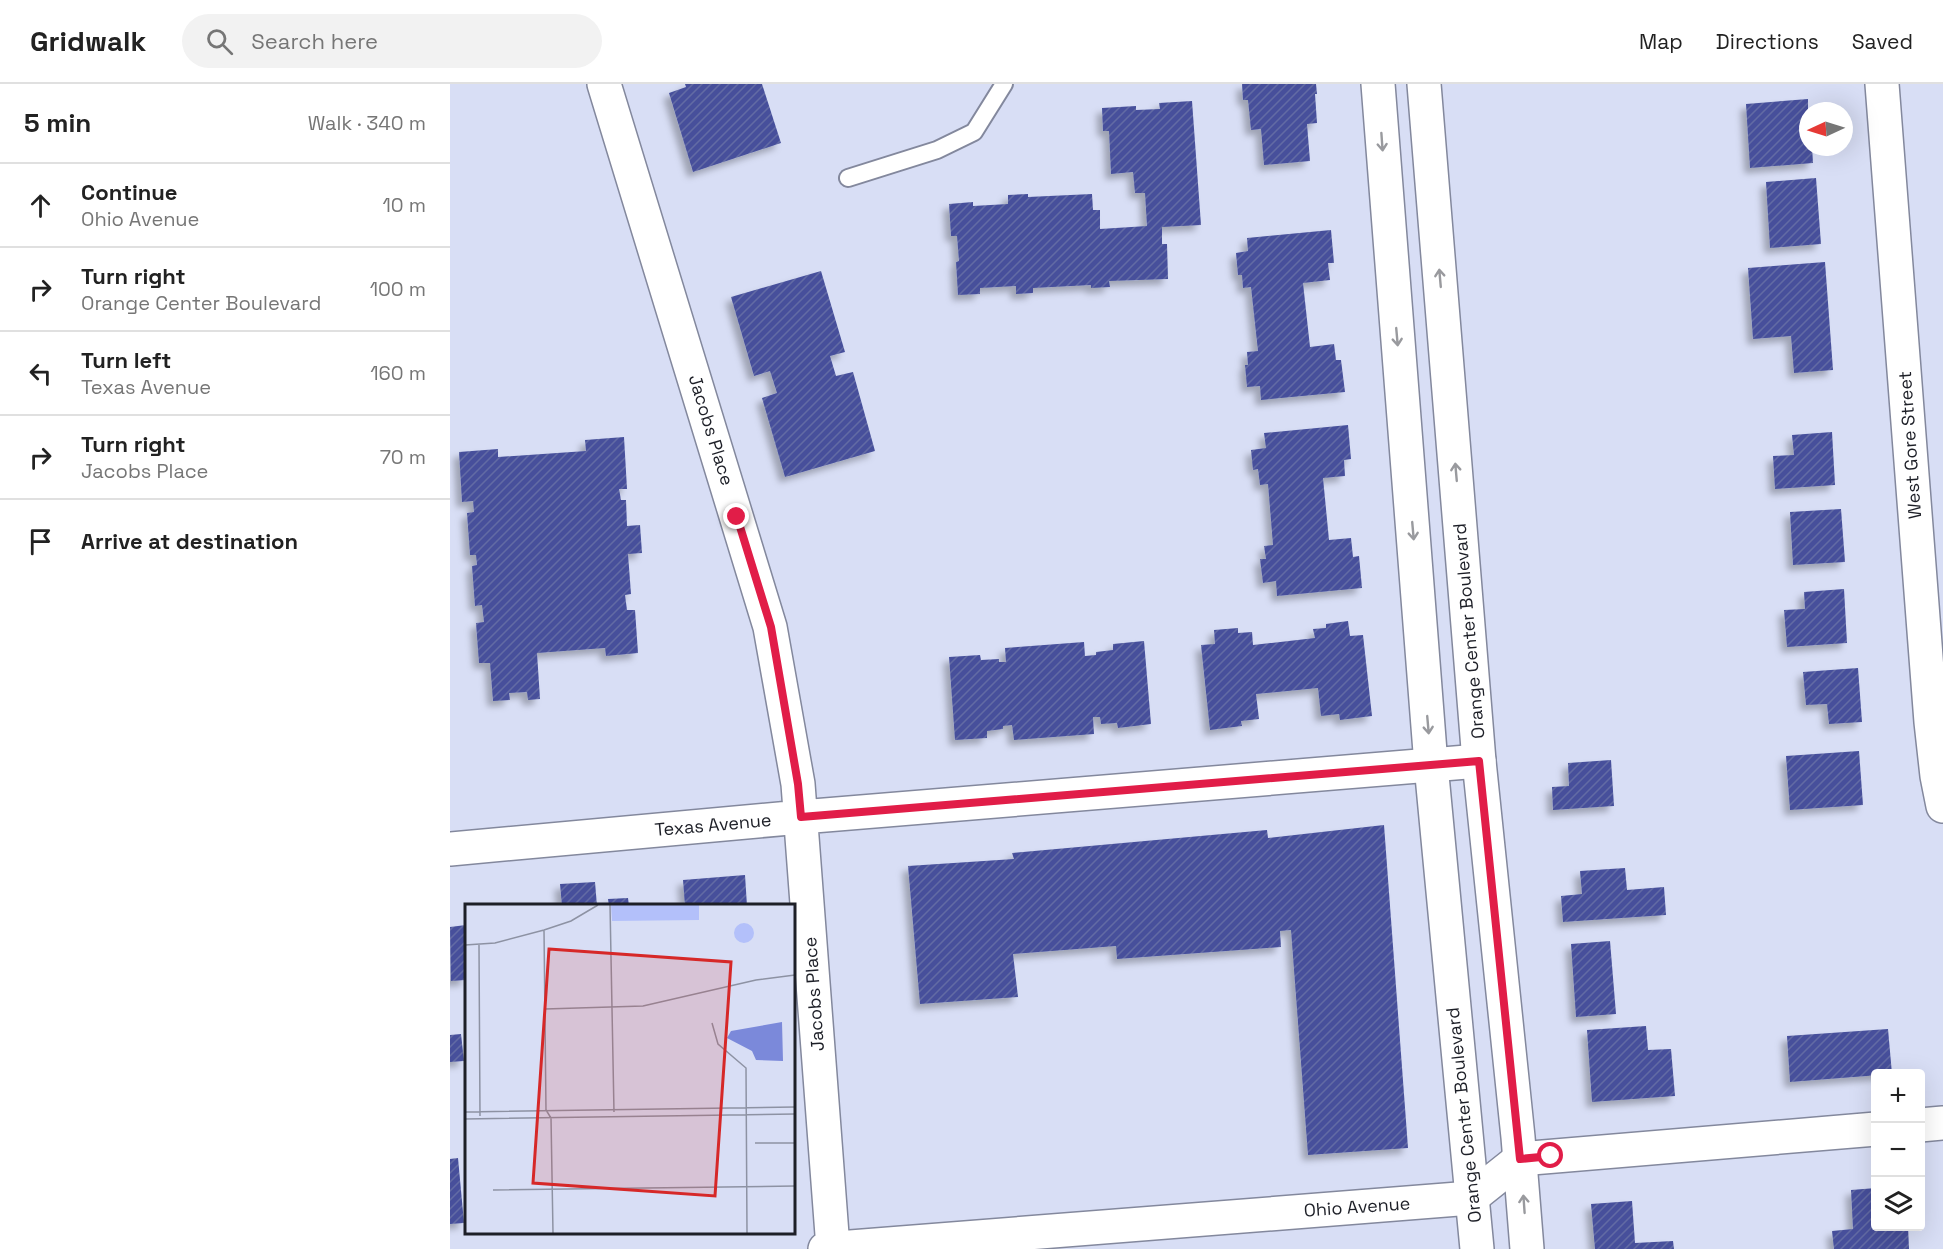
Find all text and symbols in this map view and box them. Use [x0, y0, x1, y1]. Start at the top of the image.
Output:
search box [182, 14, 602, 68]
text: Gridwalk [30, 23, 146, 59]
icon: search [203, 25, 236, 58]
text: Search here [251, 27, 378, 55]
text: Map [1639, 28, 1683, 55]
text: Directions [1716, 28, 1819, 55]
text: Saved [1852, 28, 1913, 55]
north arrow [1799, 102, 1853, 156]
text: 5 min [24, 106, 91, 140]
text: Walk · 340 m [308, 110, 426, 136]
one-way arrow [1377, 132, 1388, 152]
text: Continue [81, 178, 177, 206]
icon: ahead [24, 189, 57, 222]
text: 10 m [382, 192, 426, 218]
text: Ohio Avenue [81, 206, 199, 232]
text: Turn right [81, 262, 186, 290]
one-way arrow [1434, 269, 1445, 288]
icon: right [24, 273, 57, 306]
text: 100 m [370, 276, 426, 302]
text: Orange Center Boulevard [81, 290, 321, 316]
one-way arrow [1392, 326, 1403, 346]
text: Turn left [81, 346, 171, 374]
icon: left [24, 357, 57, 390]
text: 160 m [370, 360, 426, 386]
street label: West Gore Street [1893, 370, 1926, 520]
street label: Jacobs Place [684, 372, 739, 488]
text: Texas Avenue [81, 374, 211, 400]
text: Turn right [81, 430, 186, 458]
icon: right [24, 441, 57, 474]
text: 70 m [380, 444, 426, 470]
text: Jacobs Place [81, 458, 208, 484]
one-way arrow [1450, 463, 1461, 483]
route end [723, 503, 749, 529]
one-way arrow [1408, 521, 1419, 541]
street label: Orange Center Boulevard [1448, 522, 1489, 740]
icon: arrive [24, 525, 57, 558]
text: Arrive at destination [81, 527, 298, 555]
one-way arrow [1423, 715, 1434, 735]
street label: Texas Avenue [654, 808, 772, 841]
inset map [465, 904, 795, 1234]
street label: Jacobs Place [798, 936, 829, 1052]
street label: Orange Center Boulevard [1441, 1006, 1486, 1224]
map controls [1871, 1069, 1925, 1231]
button: + [1871, 1069, 1925, 1123]
button: − [1871, 1123, 1925, 1177]
route start [1537, 1142, 1563, 1168]
button: layers [1871, 1177, 1925, 1231]
street label: Ohio Avenue [1303, 1191, 1411, 1222]
one-way arrow [1518, 1195, 1529, 1215]

